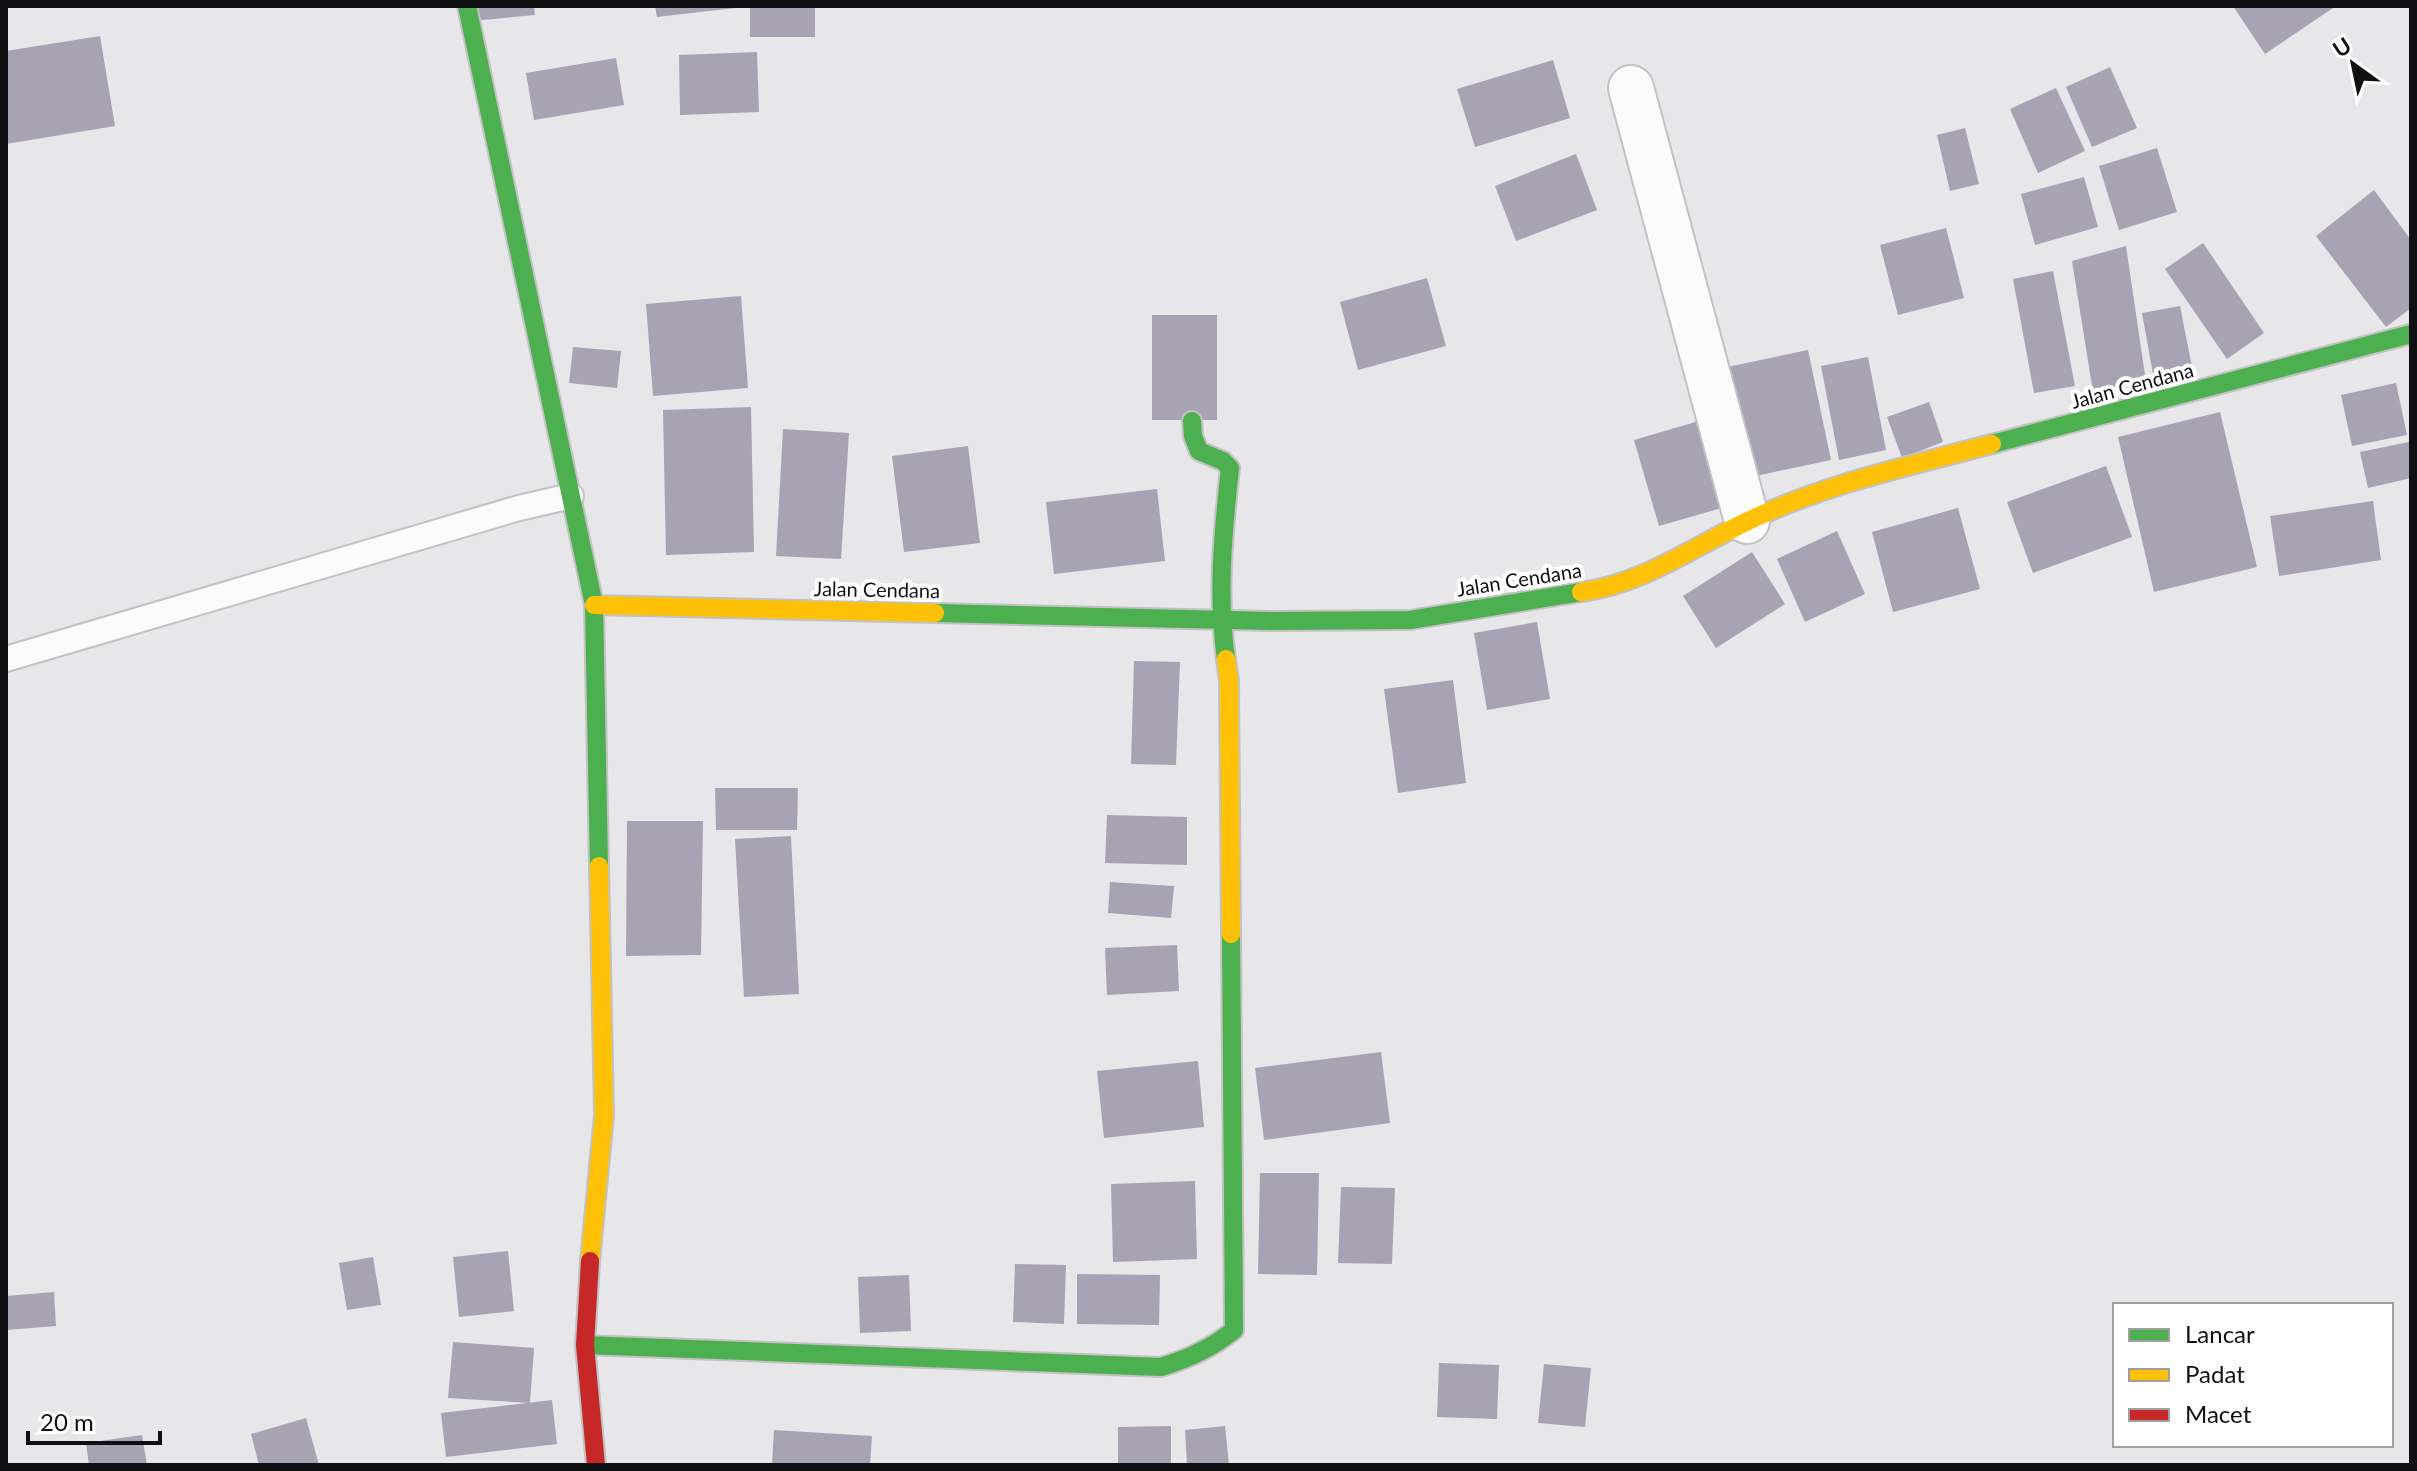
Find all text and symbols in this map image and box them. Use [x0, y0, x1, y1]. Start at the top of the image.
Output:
north arrow [2313, 24, 2393, 104]
text: U [2328, 31, 2356, 63]
street label: Jalan Cendana [2068, 357, 2196, 413]
street label: Jalan Cendana [1455, 557, 1583, 601]
street label: Jalan Cendana [814, 576, 940, 602]
legend [2113, 1303, 2393, 1447]
text: Lancar [2185, 1319, 2255, 1348]
text: Padat [2185, 1359, 2245, 1388]
scale bar [28, 1395, 160, 1445]
text: Macet [2185, 1399, 2252, 1428]
text: 20 m [40, 1407, 94, 1436]

